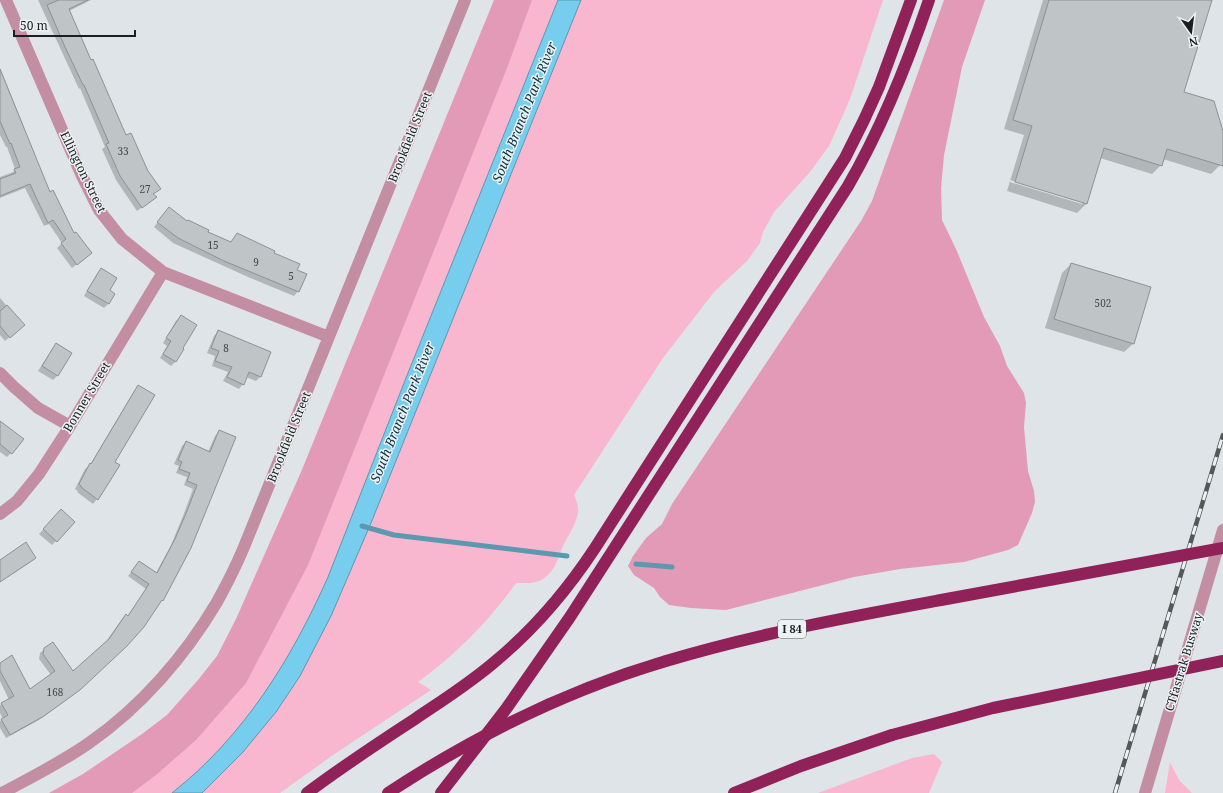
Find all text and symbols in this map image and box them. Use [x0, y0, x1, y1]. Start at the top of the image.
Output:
scale bar [14, 12, 135, 38]
north arrow [1171, 12, 1211, 52]
text: 50 m [20, 17, 48, 34]
text: N [1187, 34, 1200, 51]
water label: South Branch Park River [488, 38, 561, 185]
street label: Brookfield Street [384, 89, 435, 185]
street label: Ellington Street [56, 128, 110, 215]
house number: 33 [117, 144, 129, 158]
house number: 27 [139, 182, 151, 196]
house number: 15 [207, 238, 219, 252]
house number: 9 [253, 255, 259, 269]
house number: 5 [288, 269, 294, 283]
house number: 502 [1095, 296, 1111, 310]
water label: South Branch Park River [366, 338, 439, 485]
house number: 8 [223, 341, 229, 355]
street label: Bonner Street [59, 359, 114, 435]
street label: Brookfield Street [263, 389, 314, 485]
street label: CTfastrak Busway [1160, 610, 1207, 713]
road number: I 84 [778, 620, 806, 638]
house number: 168 [47, 685, 64, 699]

